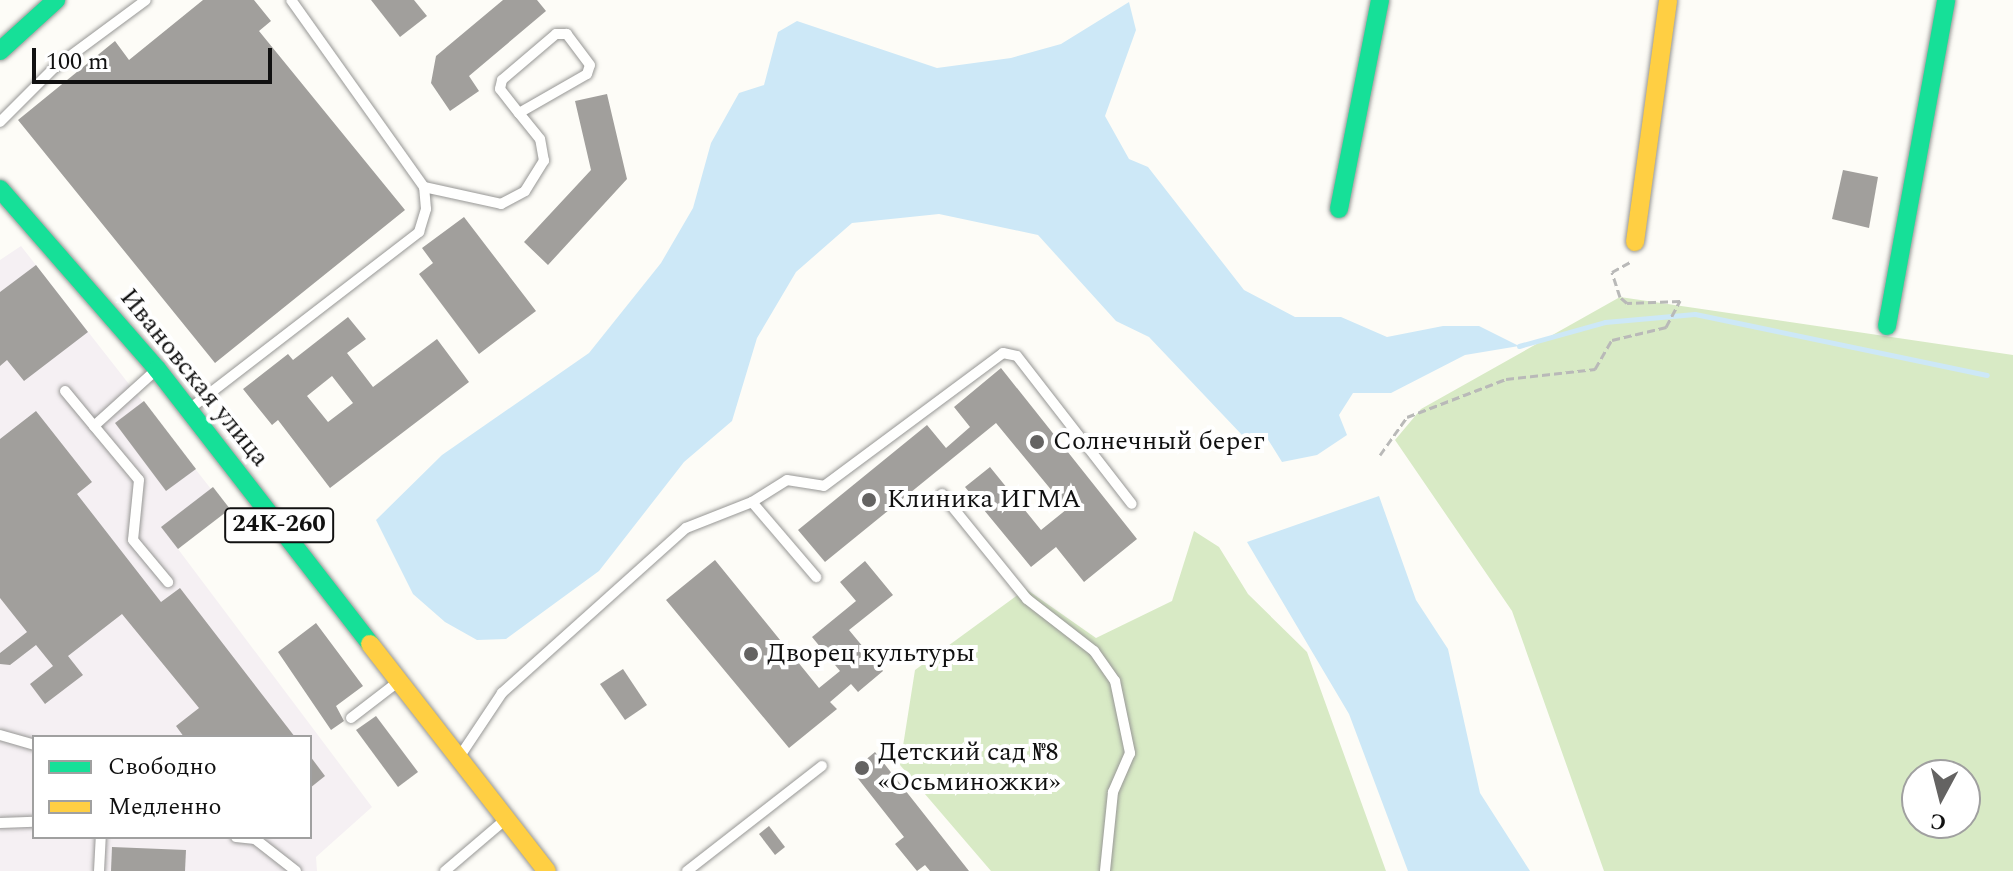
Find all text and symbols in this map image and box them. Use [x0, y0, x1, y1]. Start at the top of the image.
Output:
scale bar [36, 32, 276, 82]
text: 100 m [46, 44, 109, 80]
street label: Ивановская улица [113, 283, 275, 473]
place label: Солнечный берег [1053, 426, 1265, 458]
marker: Солнечный берег [1028, 433, 1046, 451]
place label: Клиника ИГМА [887, 484, 1081, 516]
marker: Клиника ИГМА [858, 489, 880, 511]
road number: 24К-260 [223, 505, 335, 545]
place label: Дворец культуры [767, 638, 975, 670]
marker: Дворец культуры [742, 645, 760, 663]
legend [32, 735, 312, 839]
place label: Детский сад №8 «Осьминожки» [878, 737, 1060, 798]
text: Свободно [108, 749, 217, 785]
marker: Детский сад №8 «Осьминожки» [853, 759, 871, 777]
north arrow [1901, 759, 1981, 839]
text: Медленно [108, 789, 221, 825]
text: С [1928, 804, 1948, 839]

